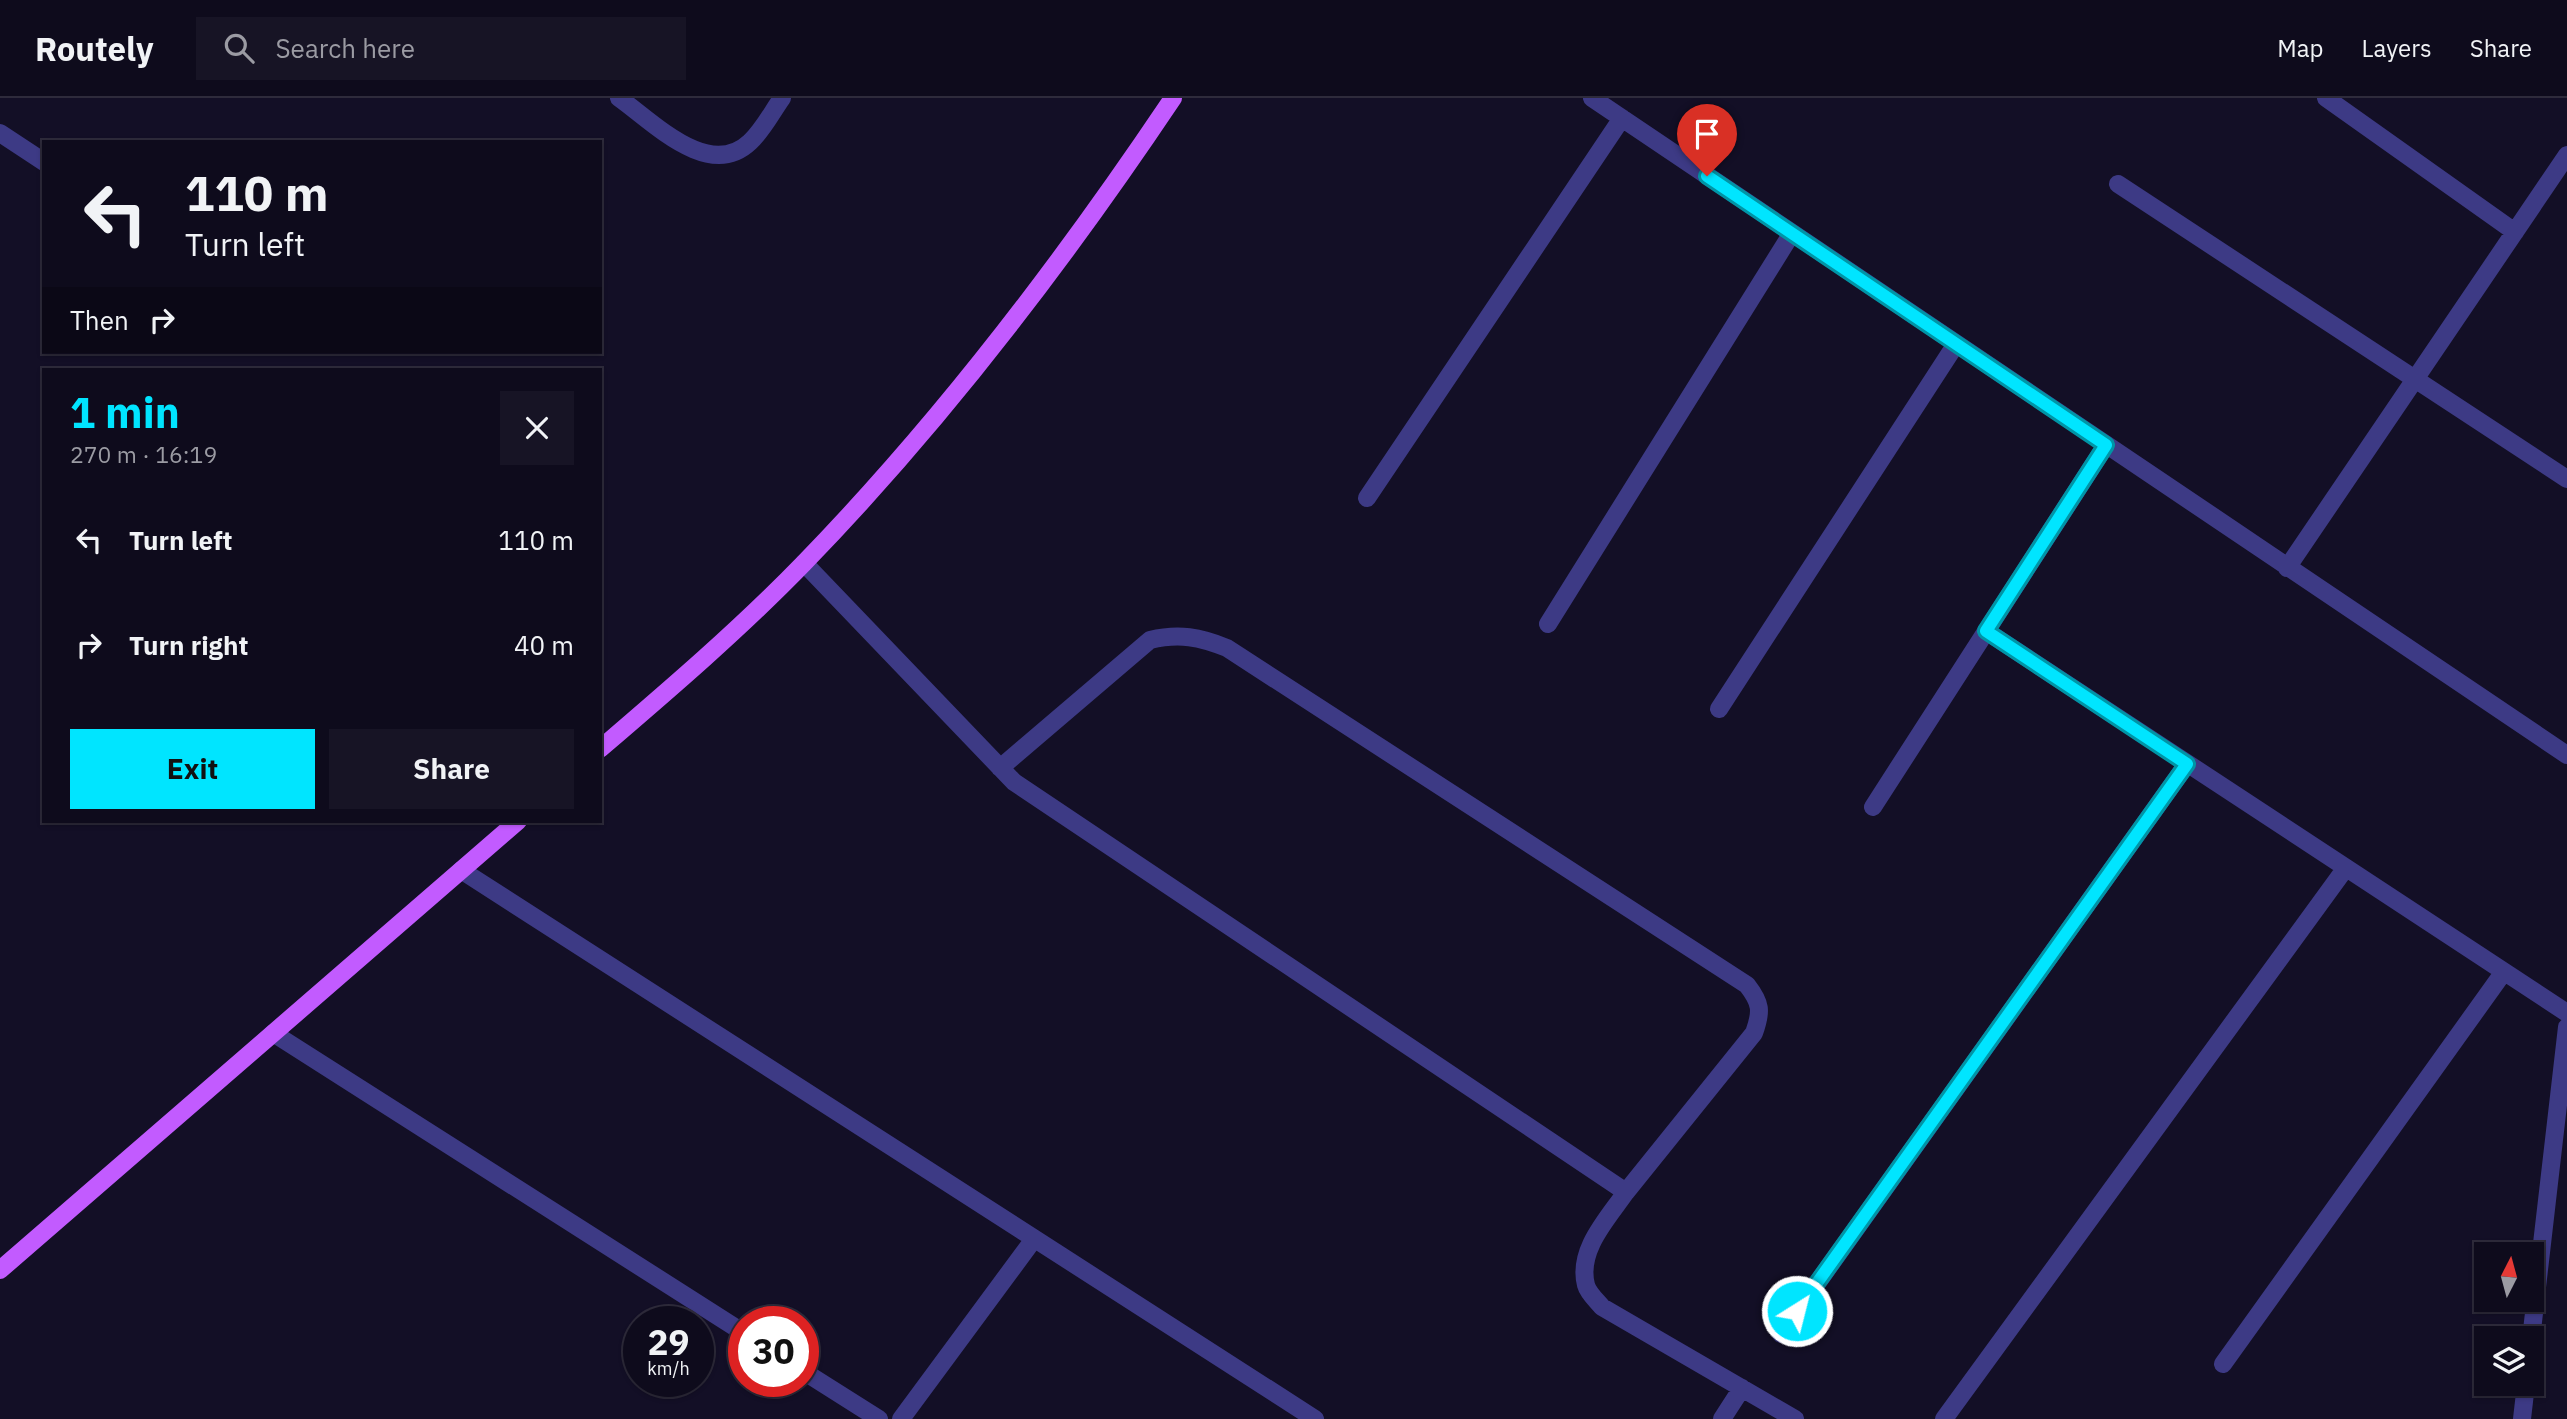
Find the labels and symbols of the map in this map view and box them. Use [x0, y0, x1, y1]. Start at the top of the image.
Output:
pin [1677, 104, 1737, 176]
north arrow [2474, 1242, 2544, 1312]
position arrow [1760, 1274, 1834, 1348]
speed limit sign: 30 [728, 1306, 819, 1397]

